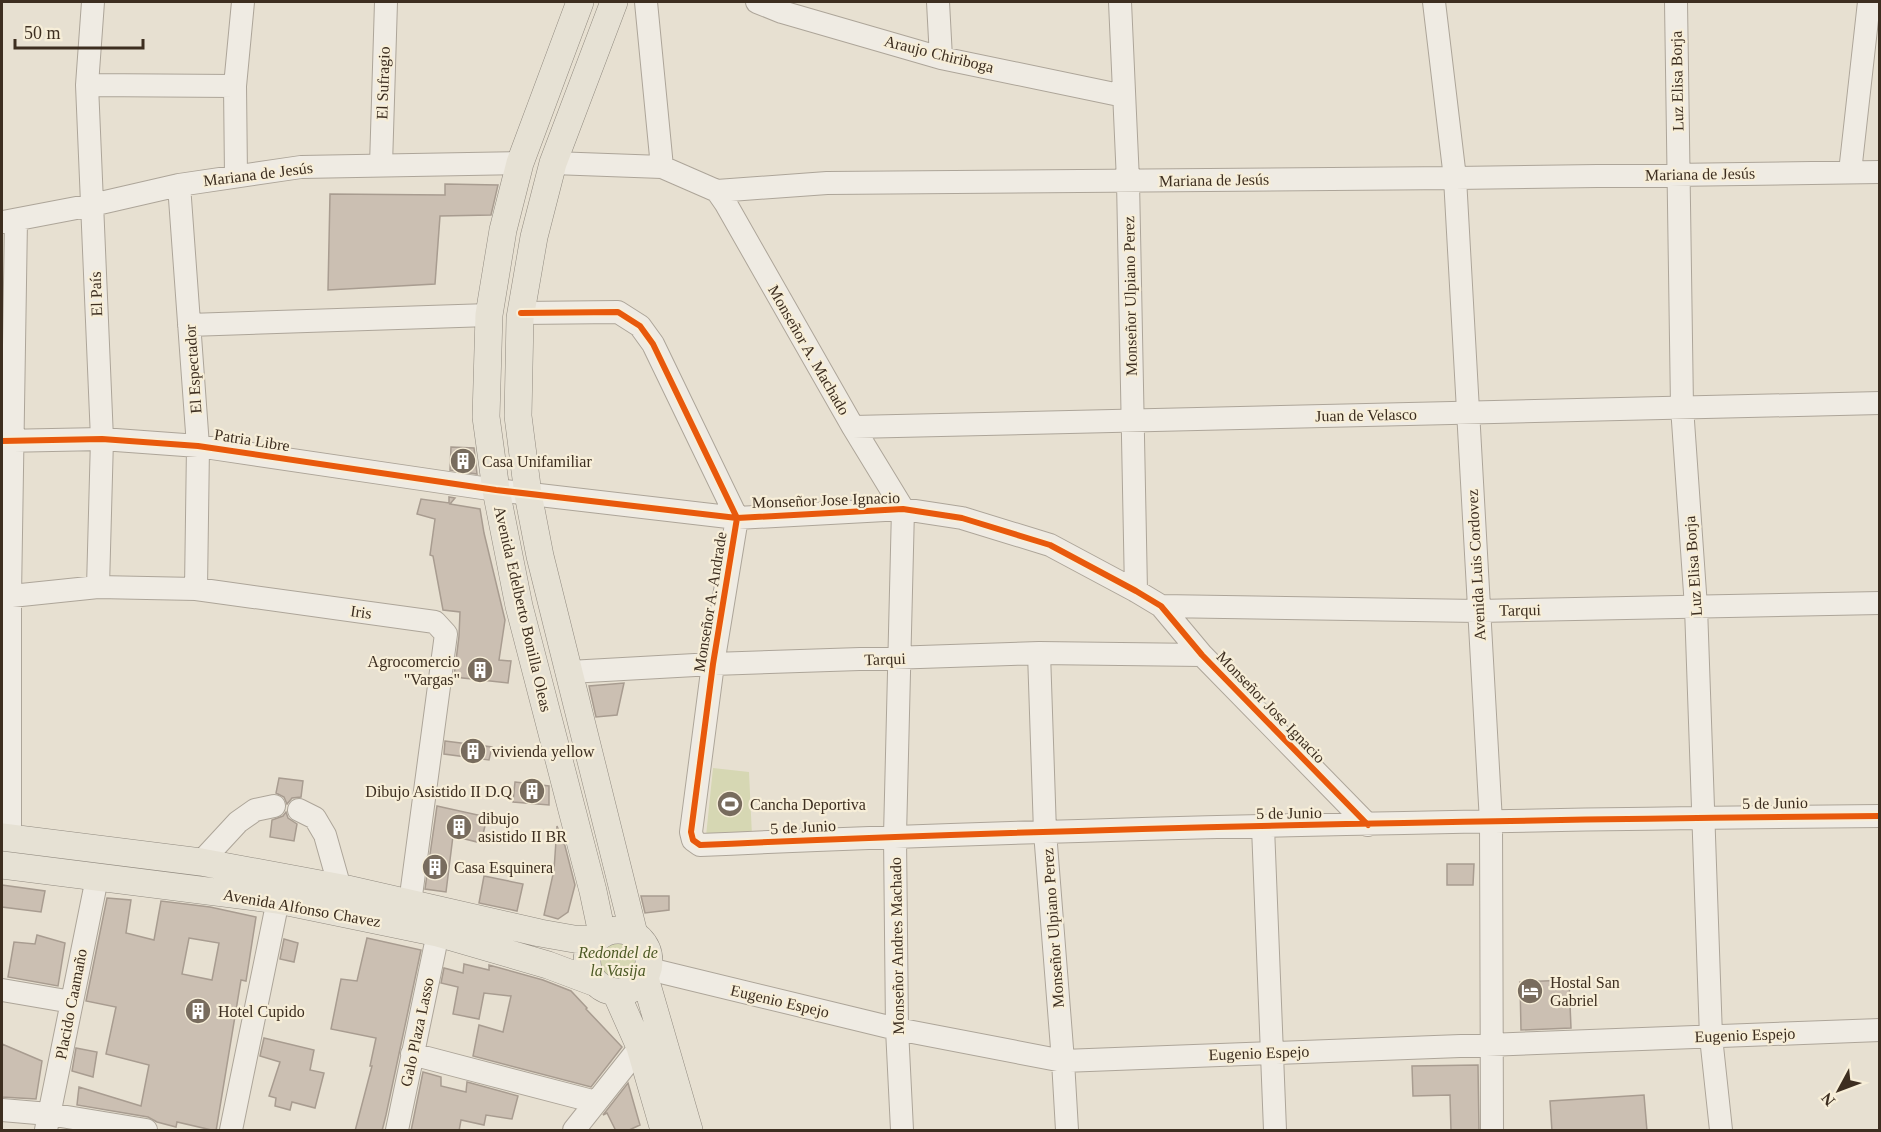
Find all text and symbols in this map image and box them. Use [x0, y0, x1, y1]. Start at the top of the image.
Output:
scale bar [15, 12, 142, 50]
text: 50 m [24, 23, 61, 43]
street label: Luz Elisa Borja [1668, 31, 1687, 131]
street label: Araujo Chiriboga [882, 32, 996, 77]
street label: El Sufragio [373, 46, 394, 120]
street label: Mariana de Jesús [202, 159, 314, 189]
street label: Mariana de Jesús [1645, 165, 1755, 183]
street label: Mariana de Jesús [1159, 171, 1269, 189]
street label: Monseñor Ulpiano Perez [1120, 216, 1141, 376]
street label: El País [87, 271, 105, 317]
street label: Monseñor A. Machado [765, 282, 853, 418]
street label: El Espectador [181, 323, 206, 414]
street label: Juan de Velasco [1315, 406, 1417, 424]
street label: Patria Libre [213, 426, 291, 454]
building icon: Casa Unifamiliar [448, 446, 478, 476]
place label: Casa Unifamiliar [482, 453, 592, 470]
street label: Monseñor Jose Ignacio [752, 489, 900, 512]
street label: Avenida Luis Cordovez [1464, 489, 1488, 641]
street label: Avenida Edelberto Bonilla Oleas [491, 504, 555, 714]
street label: Luz Elisa Borja [1681, 515, 1706, 617]
street label: Monseñor A. Andrade [691, 531, 729, 673]
street label: Tarqui [1499, 601, 1541, 620]
street label: Iris [349, 602, 373, 622]
street label: Monseñor Jose Ignacio [1213, 648, 1329, 767]
street label: Tarqui [864, 650, 907, 669]
place label: Agrocomercio "Vargas" [368, 653, 460, 689]
building icon: Agrocomercio "Vargas" [465, 655, 495, 685]
building icon: vivienda yellow [458, 736, 488, 766]
place label: vivienda yellow [492, 743, 595, 761]
building icon: Dibujo Asistido II D.Q [517, 776, 547, 806]
place label: Dibujo Asistido II D.Q [365, 783, 512, 801]
sports icon: Cancha Deportiva [715, 789, 745, 819]
street label: 5 de Junio [1742, 794, 1808, 812]
place label: Cancha Deportiva [750, 796, 866, 814]
street label: 5 de Junio [1256, 804, 1322, 822]
place label: dibujo asistido II BR [478, 810, 567, 845]
building icon: dibujo asistido II BR [444, 812, 474, 842]
street label: 5 de Junio [770, 817, 836, 837]
street label: Monseñor Ulpiano Perez [1039, 848, 1068, 1008]
building icon: Casa Esquinera [420, 852, 450, 882]
street label: Monseñor Andres Machado [887, 857, 907, 1035]
place label: Casa Esquinera [454, 859, 553, 877]
street label: Avenida Alfonso Chavez [222, 886, 382, 930]
park label: Redondel de la Vasija [577, 944, 658, 980]
street label: Placido Caamaño [52, 947, 90, 1061]
place label: Hostal San Gabriel [1550, 974, 1620, 1009]
street label: Galo Plaza Lasso [397, 976, 437, 1088]
hotel icon: Hostal San Gabriel [1515, 976, 1545, 1006]
street label: Eugenio Espejo [729, 981, 831, 1022]
building icon: Hotel Cupido [183, 996, 213, 1026]
place label: Hotel Cupido [218, 1003, 305, 1021]
street label: Eugenio Espejo [1694, 1025, 1796, 1046]
street label: Eugenio Espejo [1208, 1043, 1310, 1064]
north arrow [1809, 1060, 1869, 1120]
text: N [1818, 1089, 1838, 1109]

